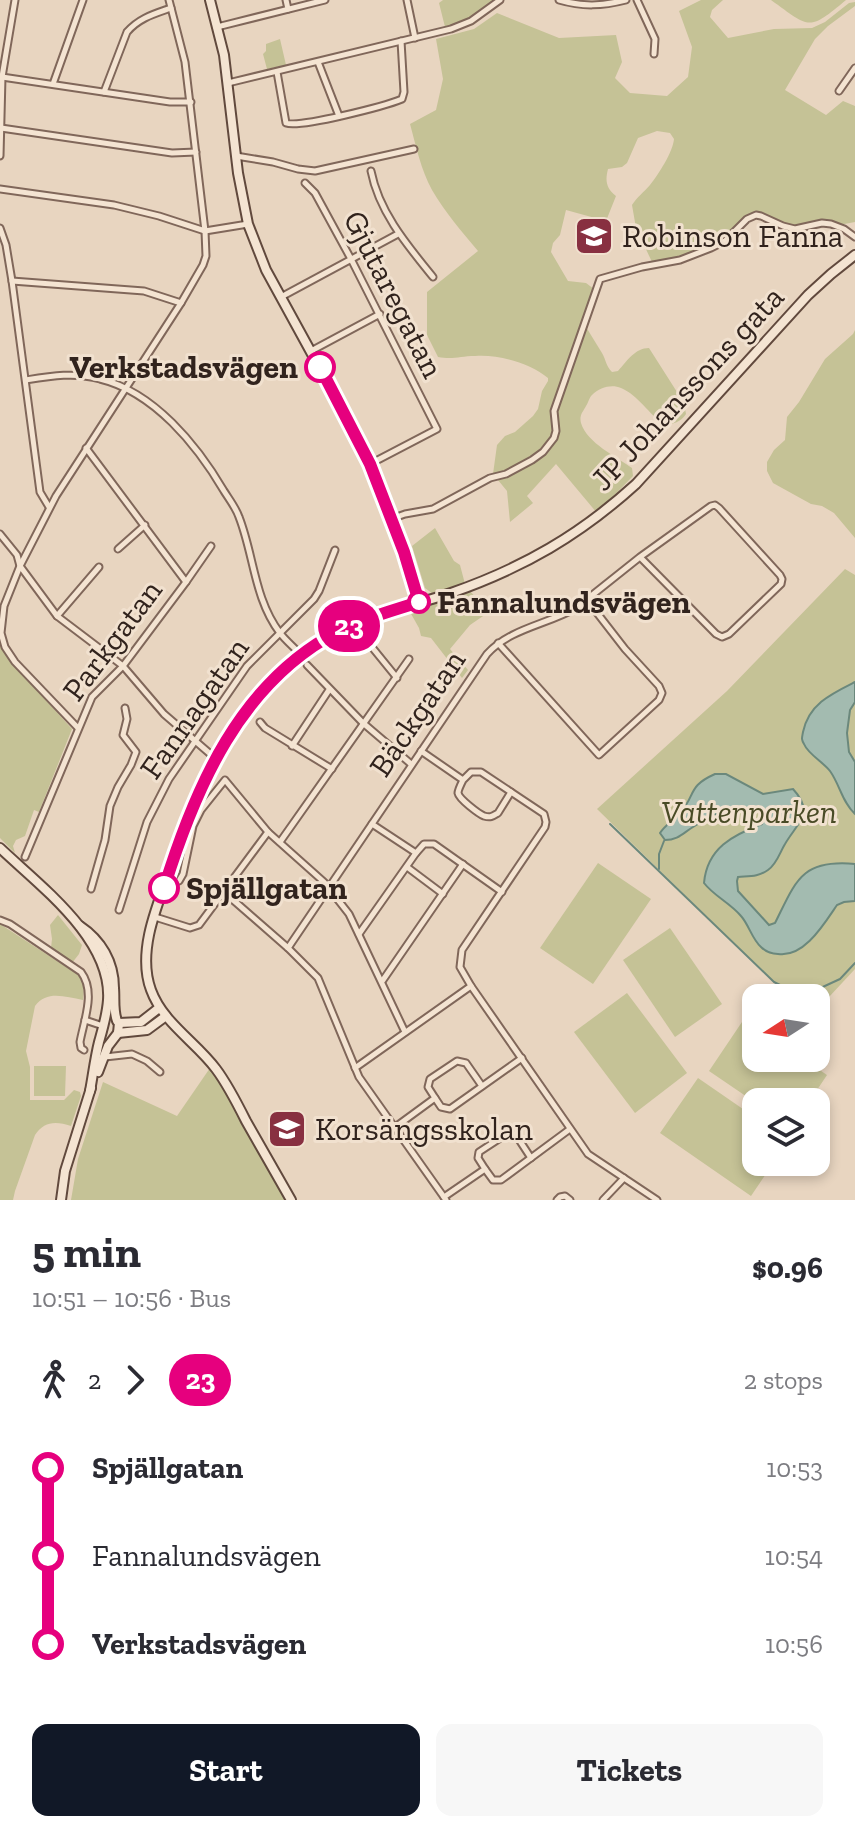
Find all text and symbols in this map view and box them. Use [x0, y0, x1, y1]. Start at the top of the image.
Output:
street label: Gjutaregatan [336, 204, 453, 385]
school or university icon: Robinson Fanna [573, 215, 615, 257]
place label: Robinson Fanna [622, 217, 843, 255]
street label: JP Johanssons gata [583, 278, 791, 498]
place label: Verkstadsvägen [69, 348, 298, 386]
marker: Verkstadsvägen [305, 352, 335, 382]
street label: Parkgatan [54, 571, 170, 708]
place label: Fannalundsvägen [437, 583, 690, 621]
marker: Fannalundsvägen [408, 591, 430, 613]
line badge: 23 [313, 600, 385, 652]
text: 23 [334, 609, 364, 642]
street label: Fannagatan [131, 630, 257, 786]
street label: Bäckgatan [361, 642, 473, 783]
park label: Vattenparken [661, 793, 837, 831]
place label: Spjällgatan [186, 869, 347, 907]
marker: Spjällgatan [149, 873, 179, 903]
north arrow [742, 984, 830, 1072]
map controls [742, 984, 830, 1176]
button: layers [742, 1088, 830, 1176]
school or university icon: Korsängsskolan [266, 1108, 308, 1150]
place label: Korsängsskolan [315, 1110, 534, 1148]
text: 5 min [32, 1225, 141, 1278]
text: $0.96 [752, 1250, 823, 1286]
text: 10:51 – 10:56 · Bus [32, 1282, 231, 1314]
icon: walk [32, 1358, 76, 1402]
icon: forward [113, 1358, 157, 1402]
text: 23 [185, 1363, 215, 1396]
text: 2 [88, 1364, 101, 1396]
text: 2 stops [744, 1364, 823, 1396]
text: Spjällgatan [92, 1450, 243, 1486]
text: 10:53 [766, 1452, 823, 1484]
text: Fannalundsvägen [92, 1538, 321, 1574]
text: 10:54 [765, 1540, 823, 1572]
text: Verkstadsvägen [92, 1626, 306, 1662]
text: 10:56 [765, 1628, 823, 1660]
button: Start [32, 1724, 420, 1816]
button: Tickets [436, 1724, 823, 1816]

